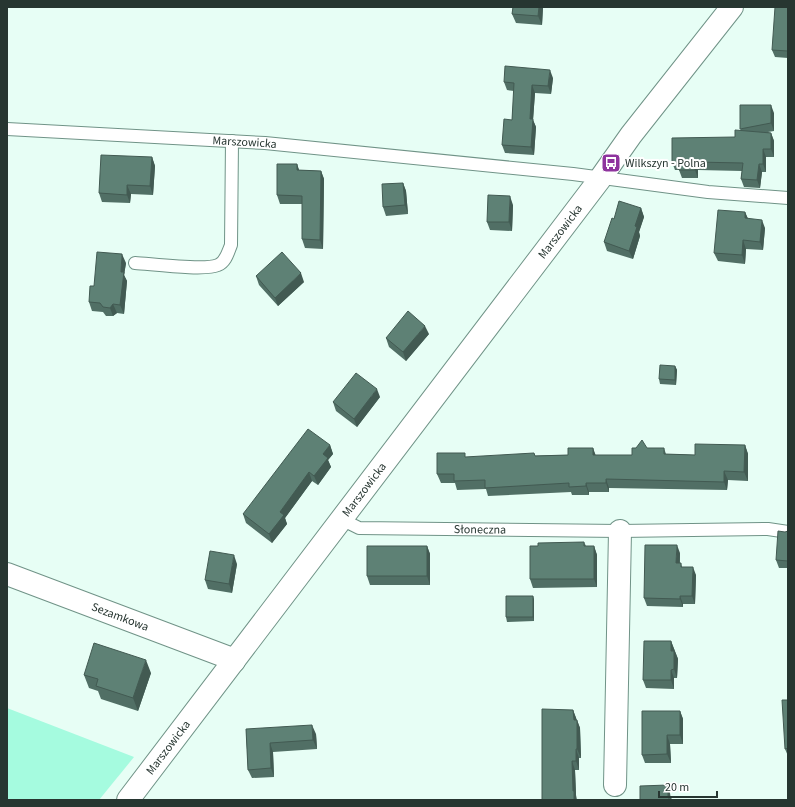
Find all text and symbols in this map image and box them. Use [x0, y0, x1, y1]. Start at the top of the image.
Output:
street label: Marszowicka [212, 132, 278, 153]
bus stop icon: Wilkszyn - Polna [600, 152, 622, 174]
place label: Wilkszyn - Polna [625, 155, 706, 172]
street label: Marszowicka [534, 201, 587, 263]
street label: Marszowicka [338, 459, 391, 521]
street label: Słoneczna [454, 521, 506, 539]
street label: Sezamkowa [89, 599, 151, 636]
street label: Marszowicka [142, 717, 195, 779]
scale bar [659, 773, 717, 799]
text: 20 m [665, 779, 689, 796]

